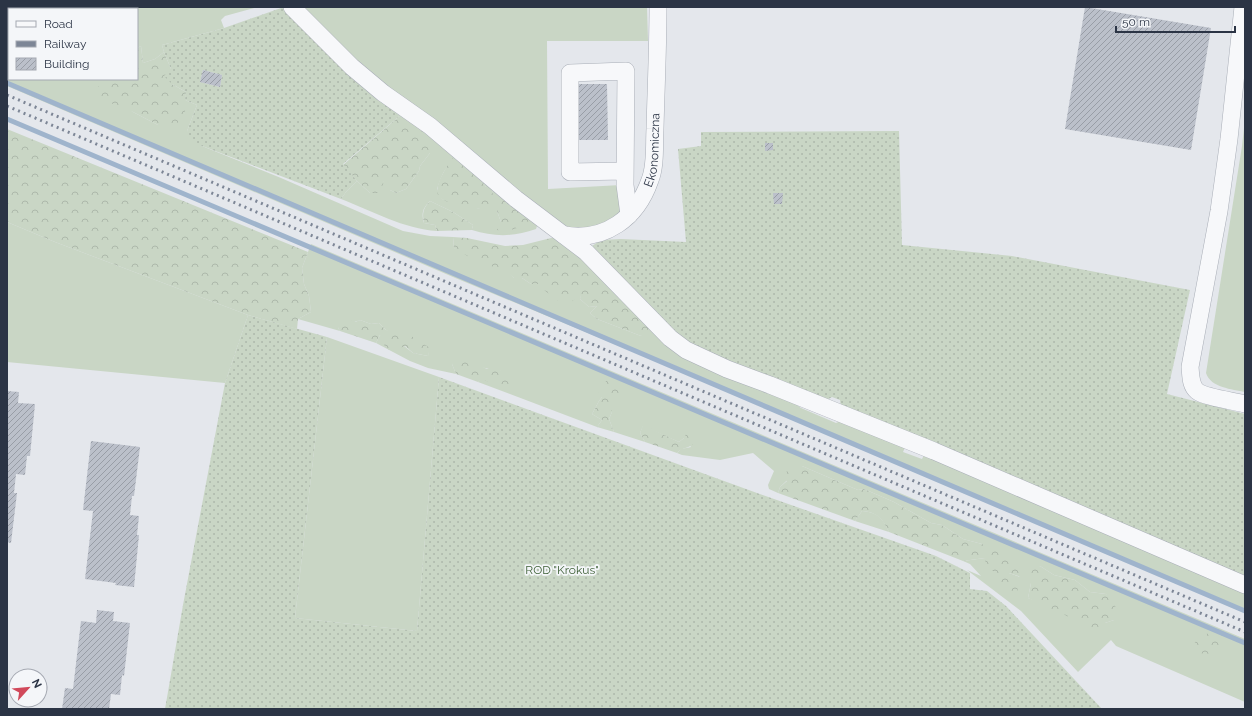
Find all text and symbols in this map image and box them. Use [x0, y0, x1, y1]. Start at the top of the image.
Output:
legend [8, 8, 138, 80]
scale bar [1116, 8, 1235, 34]
text: 50 m [1122, 15, 1150, 29]
text: Road [44, 17, 73, 31]
text: Railway [44, 37, 87, 51]
text: Building [44, 57, 90, 71]
street label: Ekonomiczna [641, 113, 662, 189]
park label: ROD "Krokus" [525, 563, 599, 577]
north arrow [8, 668, 48, 708]
text: N [29, 677, 44, 690]

